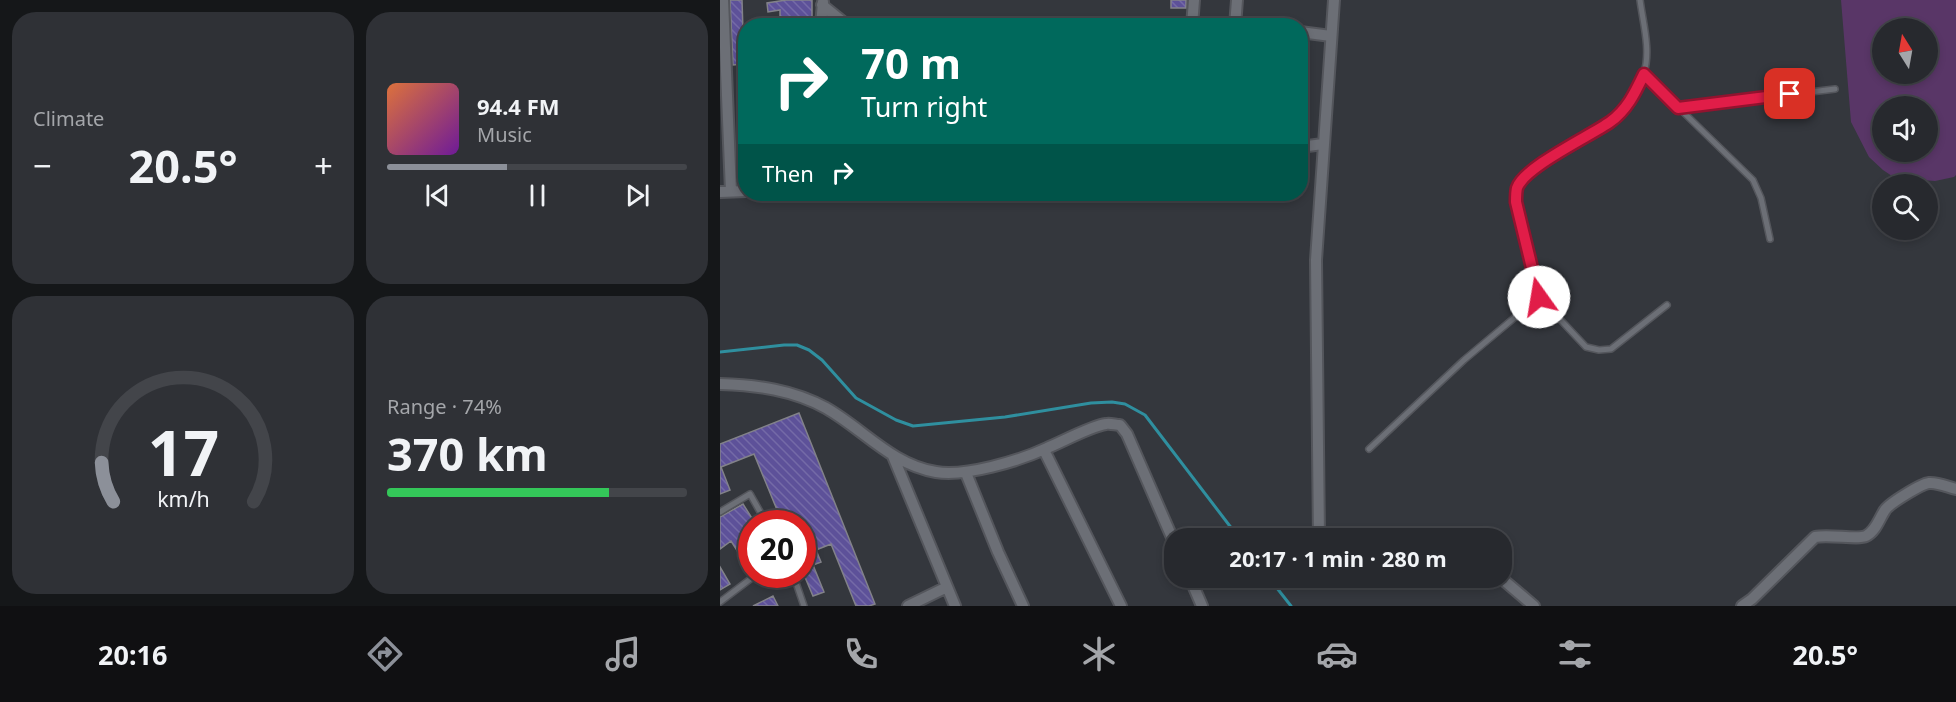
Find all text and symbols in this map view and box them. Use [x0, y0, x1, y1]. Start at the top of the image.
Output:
north arrow [1872, 18, 1938, 84]
map controls [1872, 18, 1938, 240]
text: 70 m [861, 34, 961, 91]
icon: right [762, 42, 840, 120]
pin [1764, 68, 1815, 119]
icon: arrive [1773, 77, 1806, 110]
text: Turn right [861, 88, 987, 125]
text: 94.4 FM [477, 91, 559, 121]
button: sound [1872, 96, 1938, 162]
text: Climate [33, 105, 104, 132]
text: Music [477, 121, 532, 148]
text: 20.5° [129, 135, 237, 196]
text: − [33, 143, 52, 188]
text: + [314, 143, 333, 188]
icon: right [826, 156, 859, 189]
text: Then [762, 158, 814, 188]
button: search [1872, 174, 1938, 240]
icon: previous [421, 179, 454, 212]
icon: pause [521, 179, 554, 212]
icon: next [621, 179, 654, 212]
position arrow [1507, 265, 1571, 329]
text: Range · 74% [387, 393, 502, 420]
text: 17 [147, 409, 219, 494]
text: 370 km [387, 423, 548, 484]
text: km/h [157, 484, 209, 513]
speed limit sign: 20 [738, 510, 816, 588]
text: 20:17 · 1 min · 280 m [1229, 543, 1447, 573]
icon: directions [364, 633, 406, 675]
icon: music [602, 633, 644, 675]
icon: phone [840, 633, 882, 675]
icon: climate [1078, 633, 1120, 675]
icon: car [1316, 633, 1358, 675]
icon: filters [1554, 633, 1596, 675]
text: 20:16 [98, 636, 167, 673]
text: 20.5° [1793, 636, 1858, 673]

